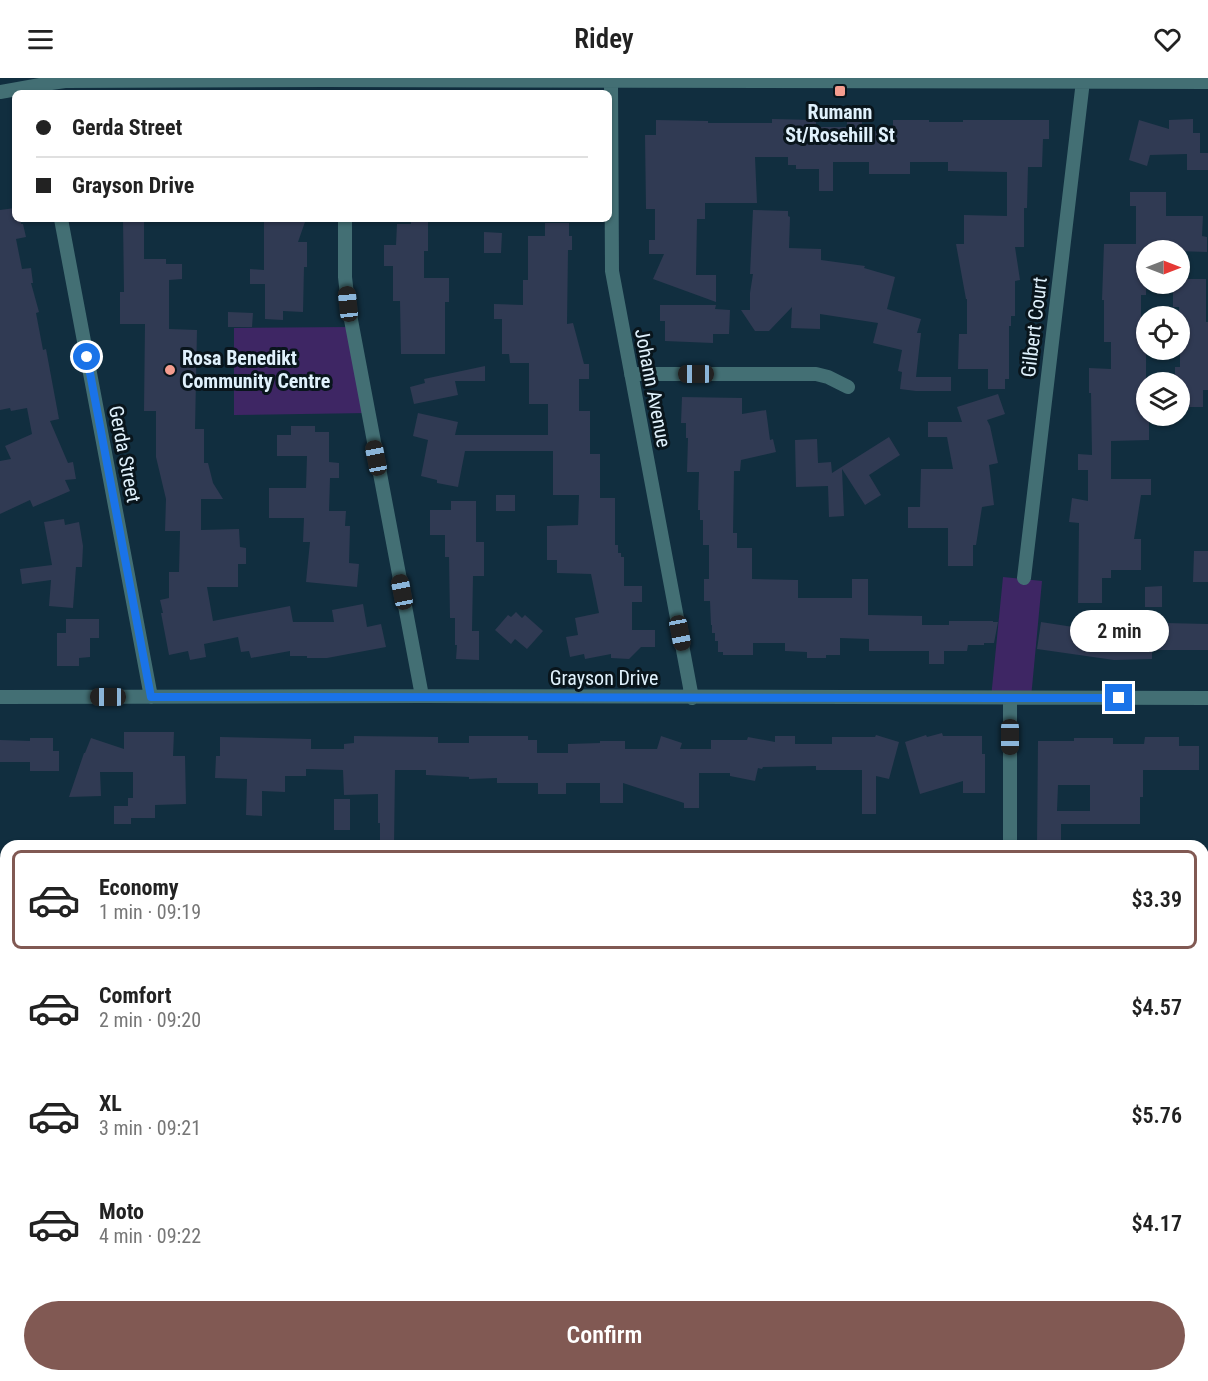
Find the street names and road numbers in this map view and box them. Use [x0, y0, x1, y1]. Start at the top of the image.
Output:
street label: Gilbert Court [1016, 275, 1052, 379]
street label: Johann Avenue [630, 327, 676, 449]
street label: Gerda Street [104, 404, 146, 504]
street label: Grayson Drive [550, 666, 658, 690]

